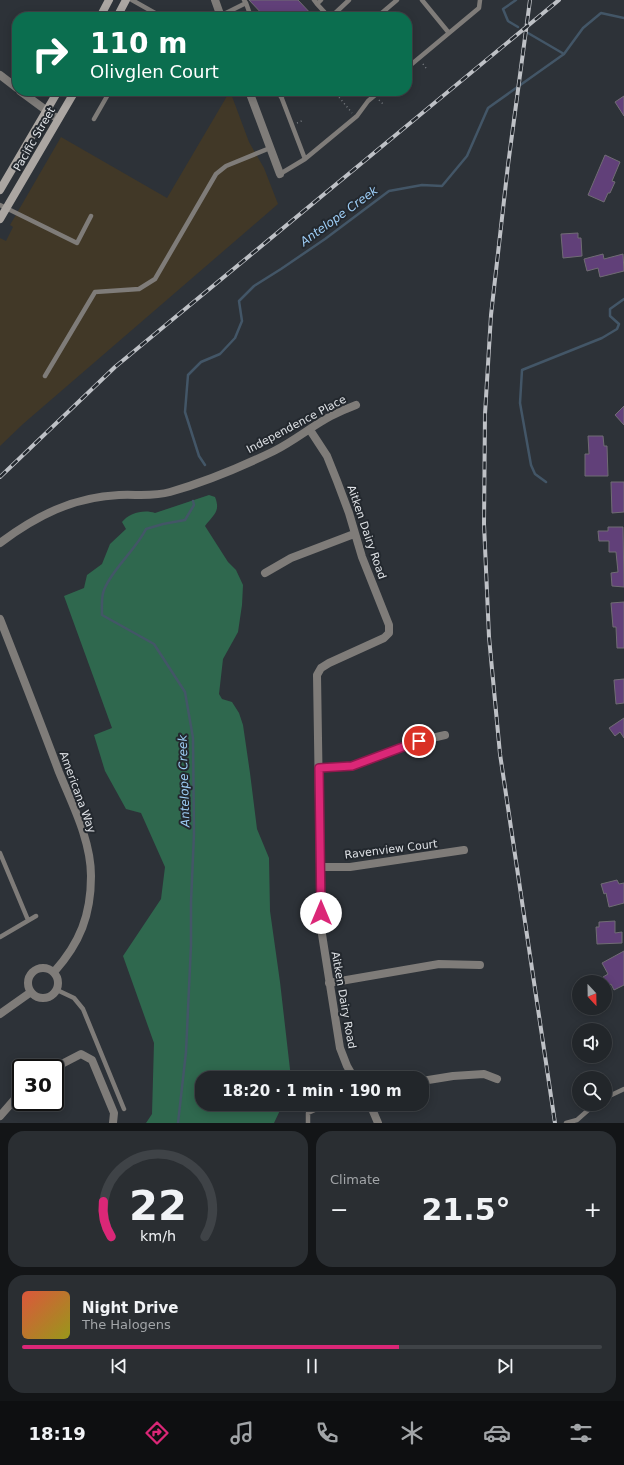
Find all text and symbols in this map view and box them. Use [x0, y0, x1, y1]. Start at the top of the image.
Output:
text: 110 m [90, 27, 187, 60]
icon: right [24, 28, 76, 80]
text: Olivglen Court [90, 61, 219, 82]
street label: Pacific Street [11, 104, 58, 174]
water label: Antelope Creek [297, 183, 381, 249]
street label: Independence Place [244, 393, 348, 456]
street label: Aitken Dairy Road [344, 483, 389, 581]
pin [402, 724, 436, 758]
icon: arrive [408, 730, 430, 752]
water label: Antelope Creek [175, 734, 193, 828]
street label: Americana Way [57, 750, 99, 835]
street label: Ravenview Court [344, 837, 439, 862]
position arrow [300, 892, 342, 934]
street label: Aitken Dairy Road [329, 950, 358, 1050]
north arrow [572, 975, 612, 1015]
map controls [572, 975, 612, 1111]
button: sound [572, 1023, 612, 1063]
speed limit sign: 30 [12, 1059, 64, 1111]
button: search [572, 1071, 612, 1111]
text: 18:20 · 1 min · 190 m [222, 1082, 402, 1100]
text: Climate [330, 1172, 380, 1187]
text: 22 [129, 1181, 187, 1230]
text: 21.5° [421, 1192, 511, 1227]
text: − [330, 1197, 348, 1222]
text: + [584, 1197, 602, 1222]
text: km/h [140, 1228, 176, 1244]
text: Night Drive [82, 1299, 178, 1317]
text: The Halogens [82, 1317, 171, 1332]
icon: previous [108, 1355, 130, 1377]
icon: pause [301, 1355, 323, 1377]
icon: next [494, 1355, 516, 1377]
icon: directions [143, 1419, 171, 1447]
icon: music [228, 1419, 256, 1447]
icon: phone [313, 1419, 341, 1447]
icon: climate [398, 1419, 426, 1447]
icon: car [483, 1419, 511, 1447]
icon: filters [567, 1419, 595, 1447]
text: 18:19 [28, 1423, 86, 1444]

